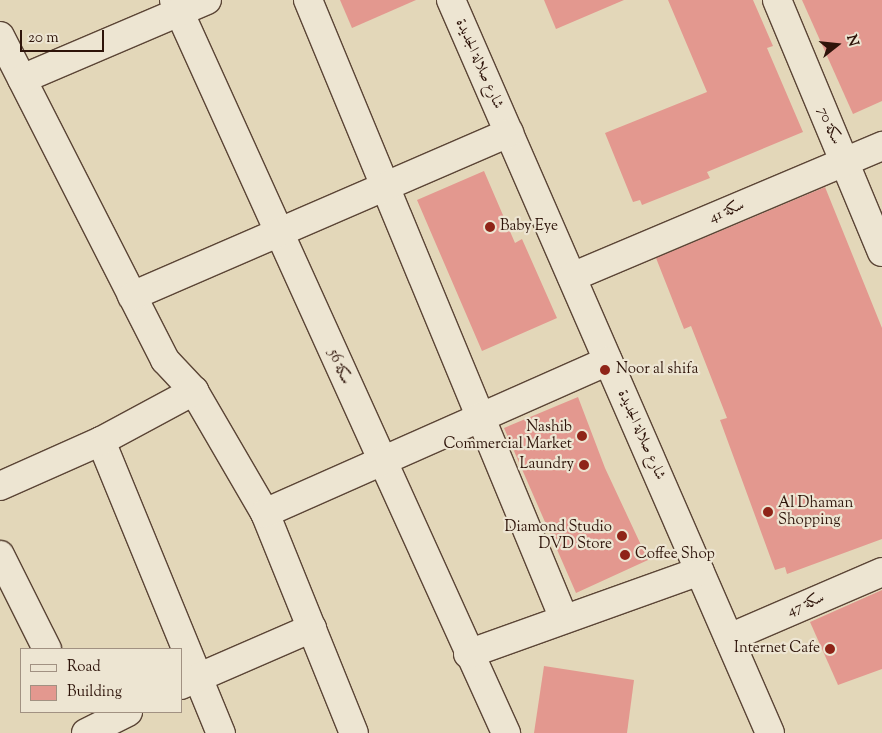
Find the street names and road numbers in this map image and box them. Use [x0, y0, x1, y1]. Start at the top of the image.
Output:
street label: شارع صلالة الجديدة [451, 16, 507, 112]
street label: سكة 70 [813, 105, 845, 147]
street label: سكة 41 [707, 197, 747, 227]
street label: سكة 56 [323, 347, 355, 387]
street label: شارع صلالة الجديدة [613, 387, 669, 483]
street label: سكة 47 [785, 589, 827, 621]

